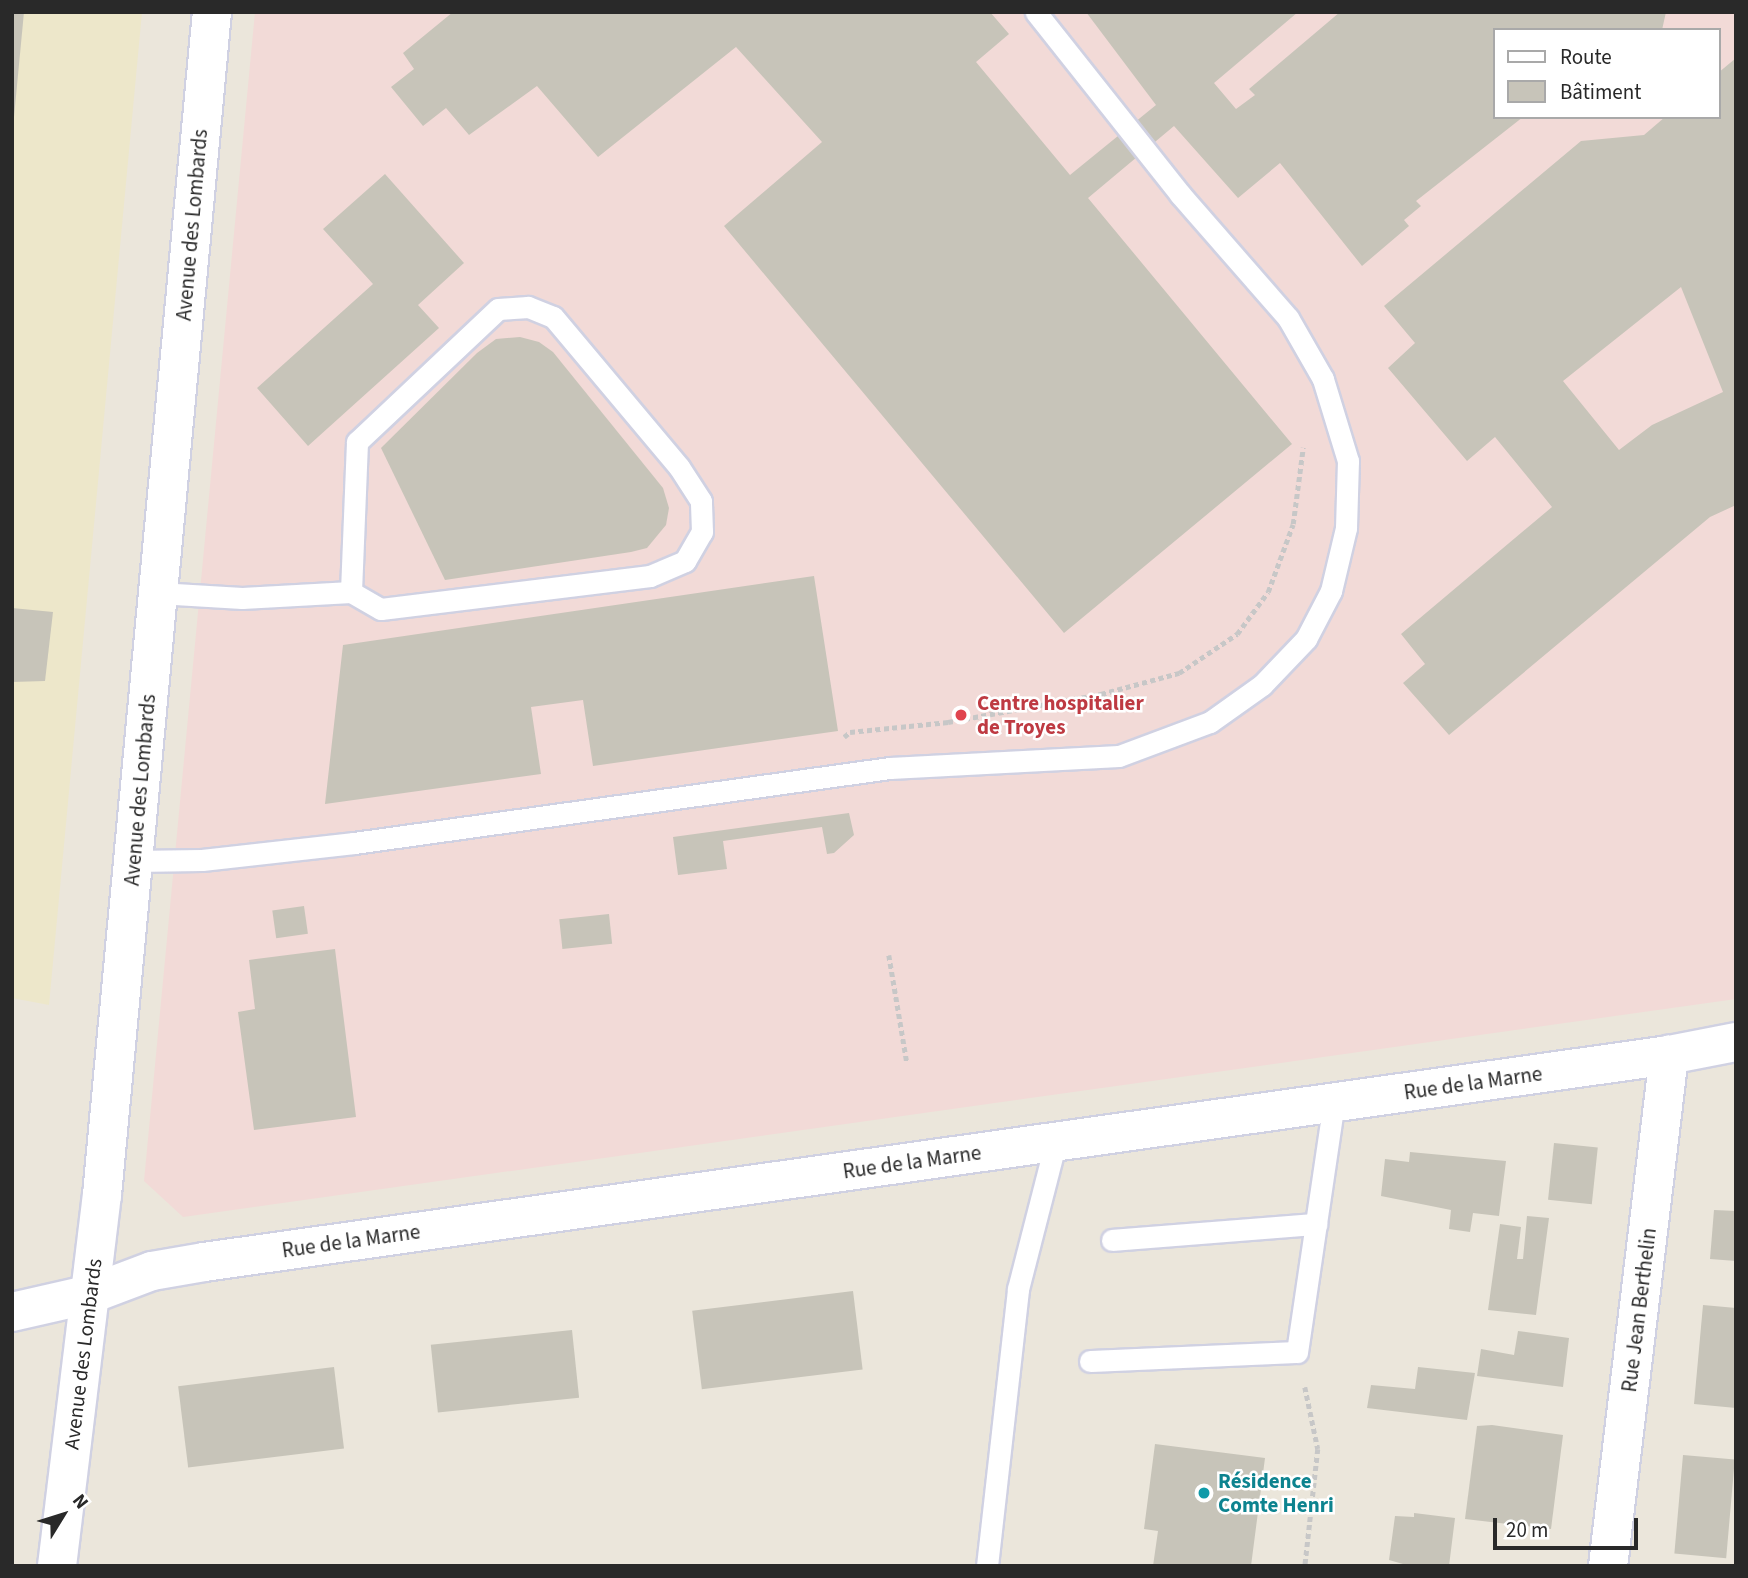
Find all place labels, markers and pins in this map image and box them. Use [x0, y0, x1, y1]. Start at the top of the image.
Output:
place label: Centre hospitalier de Troyes [977, 690, 1144, 740]
marker: Centre hospitalier de Troyes [951, 705, 971, 725]
place label: Résidence Comte Henri [1218, 1468, 1334, 1518]
marker: Résidence Comte Henri [1196, 1485, 1212, 1501]

